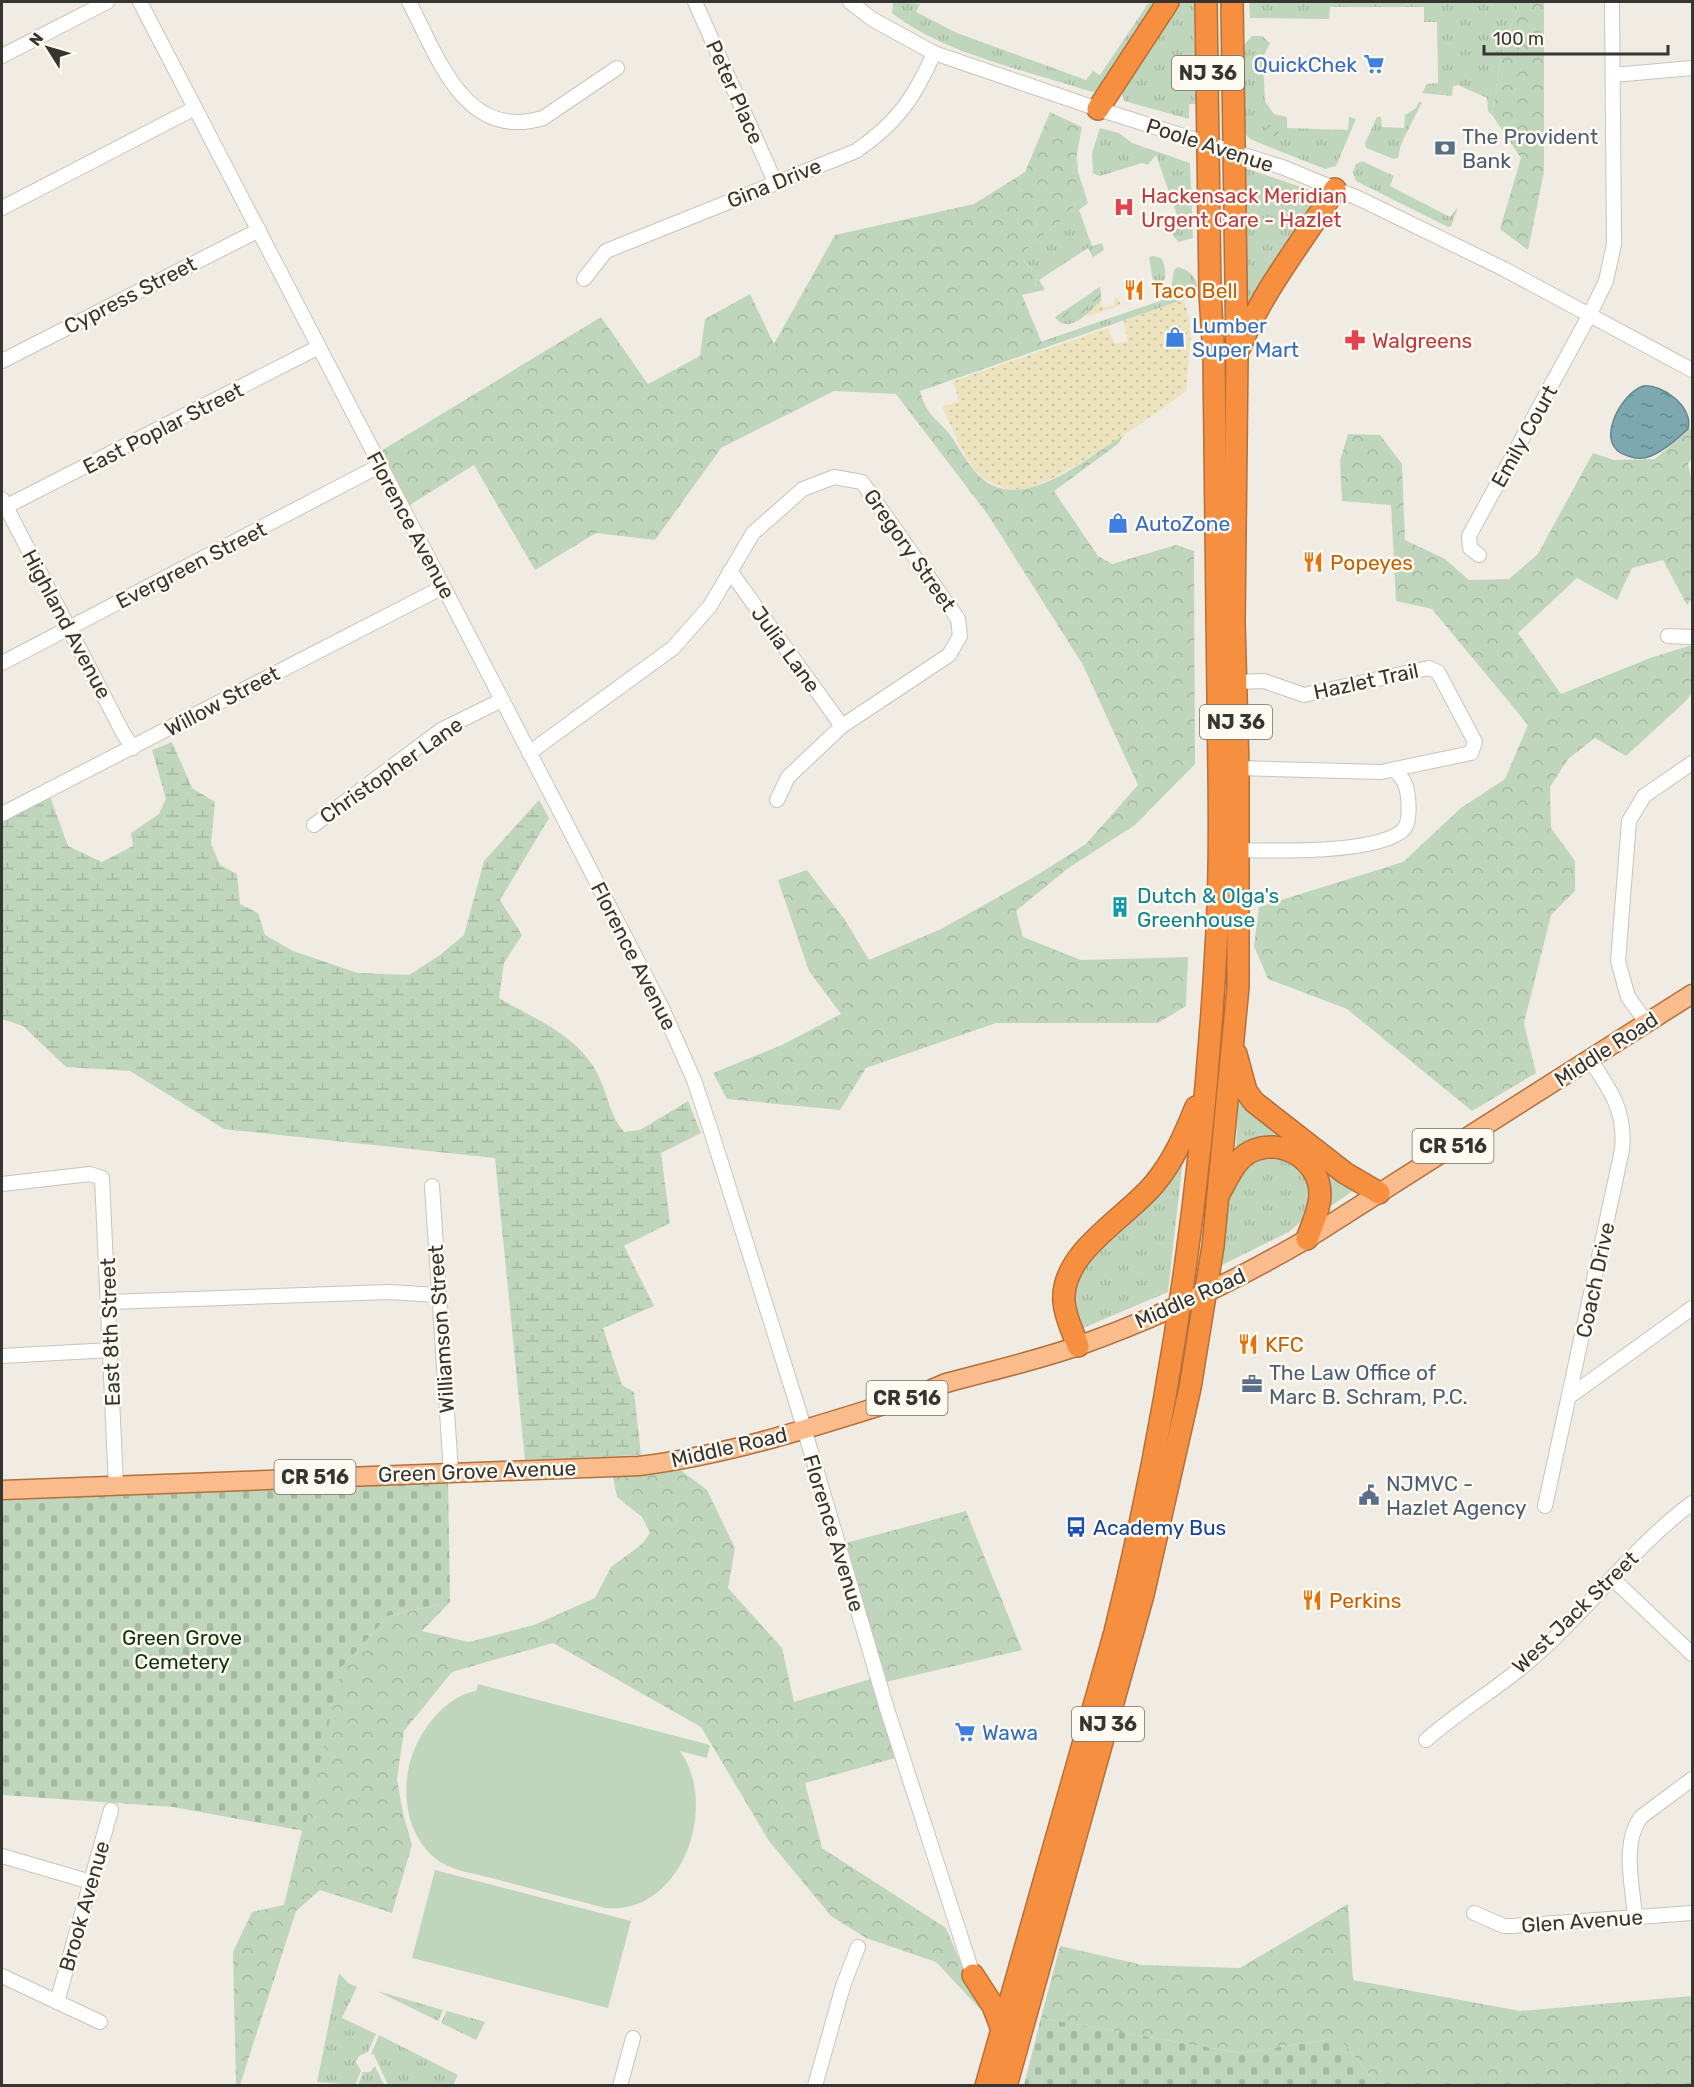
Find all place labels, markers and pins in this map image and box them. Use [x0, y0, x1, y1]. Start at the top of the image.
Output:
place label: QuickChek [1253, 52, 1357, 77]
supermarket icon: QuickChek [1362, 52, 1386, 76]
place label: The Provident Bank [1462, 124, 1598, 173]
bank icon: The Provident Bank [1433, 136, 1457, 160]
place label: Hackensack Meridian Urgent Care - Hazlet [1141, 183, 1347, 232]
hospital icon: Hackensack Meridian Urgent Care - Hazlet [1112, 195, 1136, 219]
restaurant icon: Taco Bell [1122, 278, 1146, 302]
place label: Taco Bell [1151, 278, 1238, 303]
place label: Lumber Super Mart [1192, 313, 1299, 362]
shop icon: Lumber Super Mart [1163, 325, 1187, 349]
pharmacy icon: Walgreens [1343, 328, 1367, 352]
place label: Walgreens [1372, 328, 1472, 353]
shop icon: AutoZone [1106, 511, 1130, 535]
place label: AutoZone [1135, 511, 1230, 536]
restaurant icon: Popeyes [1301, 550, 1325, 574]
place label: Popeyes [1330, 550, 1413, 575]
place label: Dutch & Olga's Greenhouse [1137, 883, 1279, 932]
building icon: Dutch & Olga's Greenhouse [1108, 895, 1132, 919]
restaurant icon: KFC [1236, 1332, 1260, 1356]
place label: KFC [1265, 1332, 1304, 1357]
place label: The Law Office of Marc B. Schram, P.C. [1269, 1360, 1468, 1409]
office icon: The Law Office of Marc B. Schram, P.C. [1240, 1372, 1264, 1396]
place label: NJMVC - Hazlet Agency [1386, 1471, 1527, 1520]
public building icon: NJMVC - Hazlet Agency [1357, 1483, 1381, 1507]
bus stop icon: Academy Bus [1064, 1515, 1088, 1539]
place label: Academy Bus [1093, 1515, 1226, 1540]
restaurant icon: Perkins [1300, 1588, 1324, 1612]
place label: Perkins [1329, 1588, 1401, 1613]
supermarket icon: Wawa [953, 1720, 977, 1744]
place label: Wawa [982, 1720, 1038, 1745]

